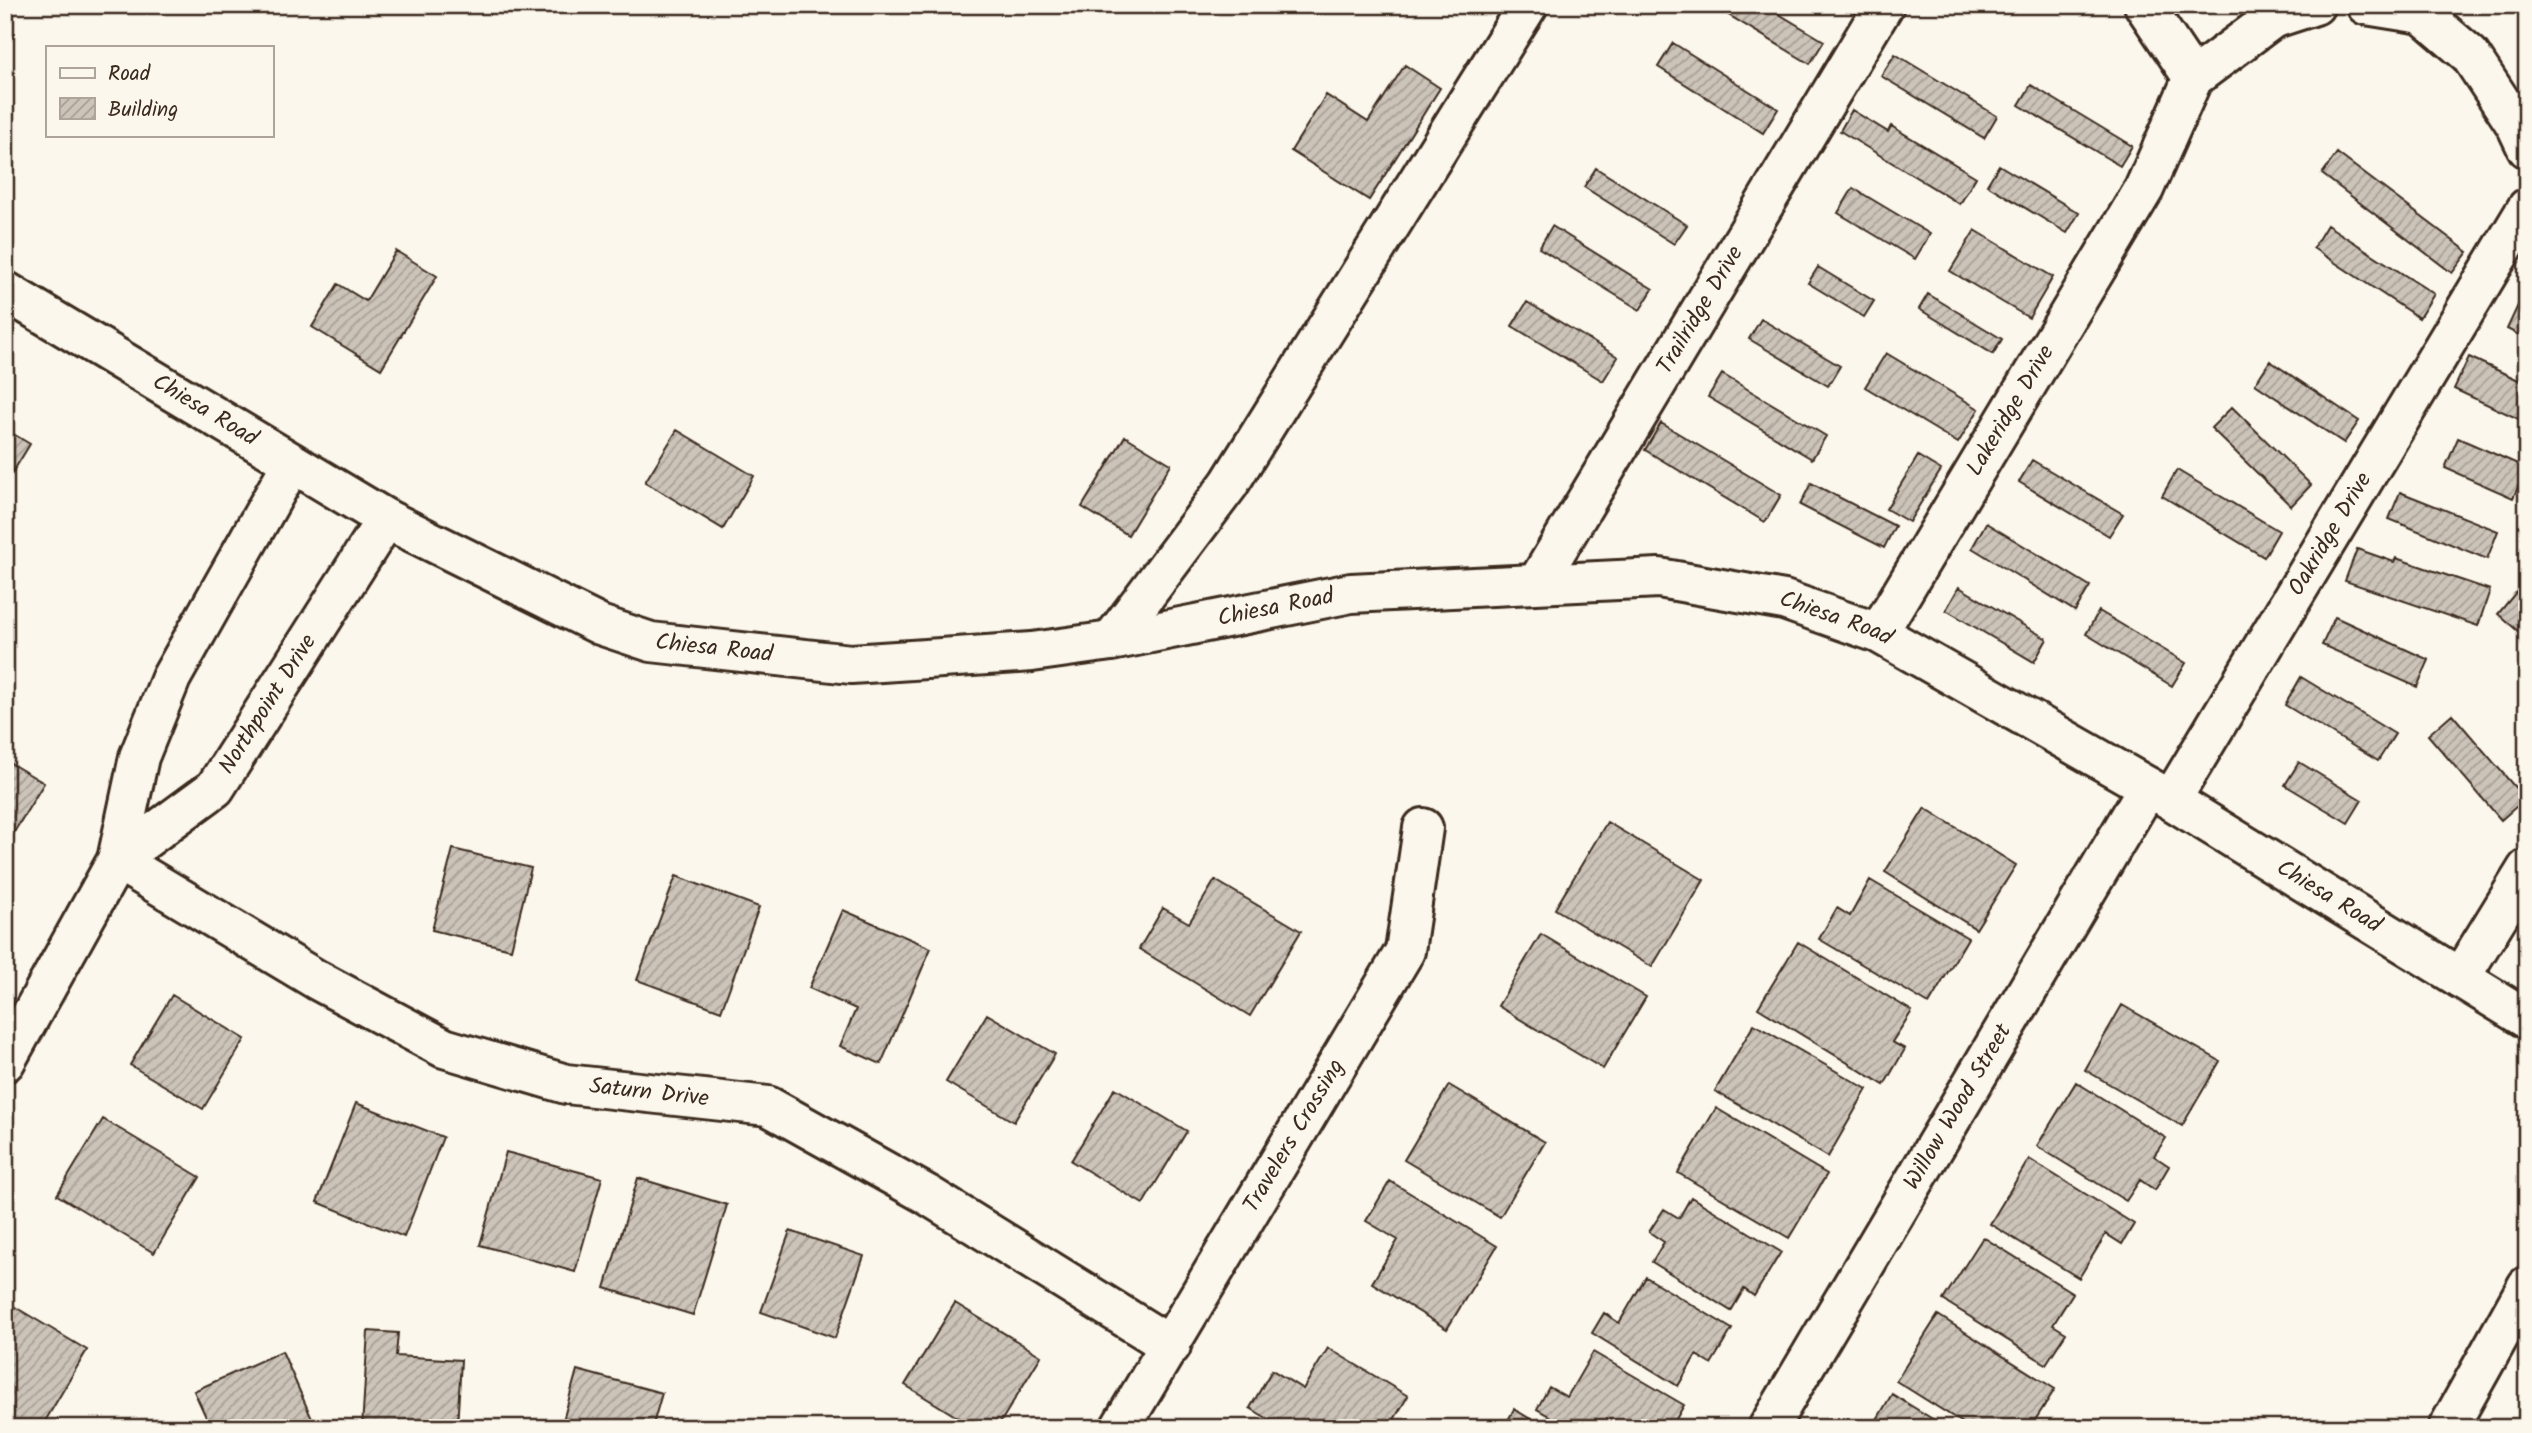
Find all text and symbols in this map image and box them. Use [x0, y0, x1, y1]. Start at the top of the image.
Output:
legend [46, 46, 273, 136]
text: Road [108, 58, 151, 91]
text: Building [108, 94, 178, 127]
street label: Trailridge Drive [1648, 239, 1753, 382]
street label: Lakeridge Drive [1958, 338, 2064, 483]
street label: Chiesa Road [145, 365, 265, 457]
street label: Oakridge Drive [2280, 466, 2382, 603]
street label: Chiesa Road [1214, 579, 1338, 637]
street label: Chiesa Road [1774, 582, 1900, 656]
street label: Chiesa Road [653, 625, 775, 673]
street label: Northpoint Drive [210, 627, 326, 782]
street label: Chiesa Road [2269, 851, 2389, 944]
street label: Willow Wood Street [1895, 1016, 2022, 1197]
street label: Travelers Crossing [1234, 1052, 1354, 1220]
street label: Saturn Drive [587, 1069, 711, 1117]

